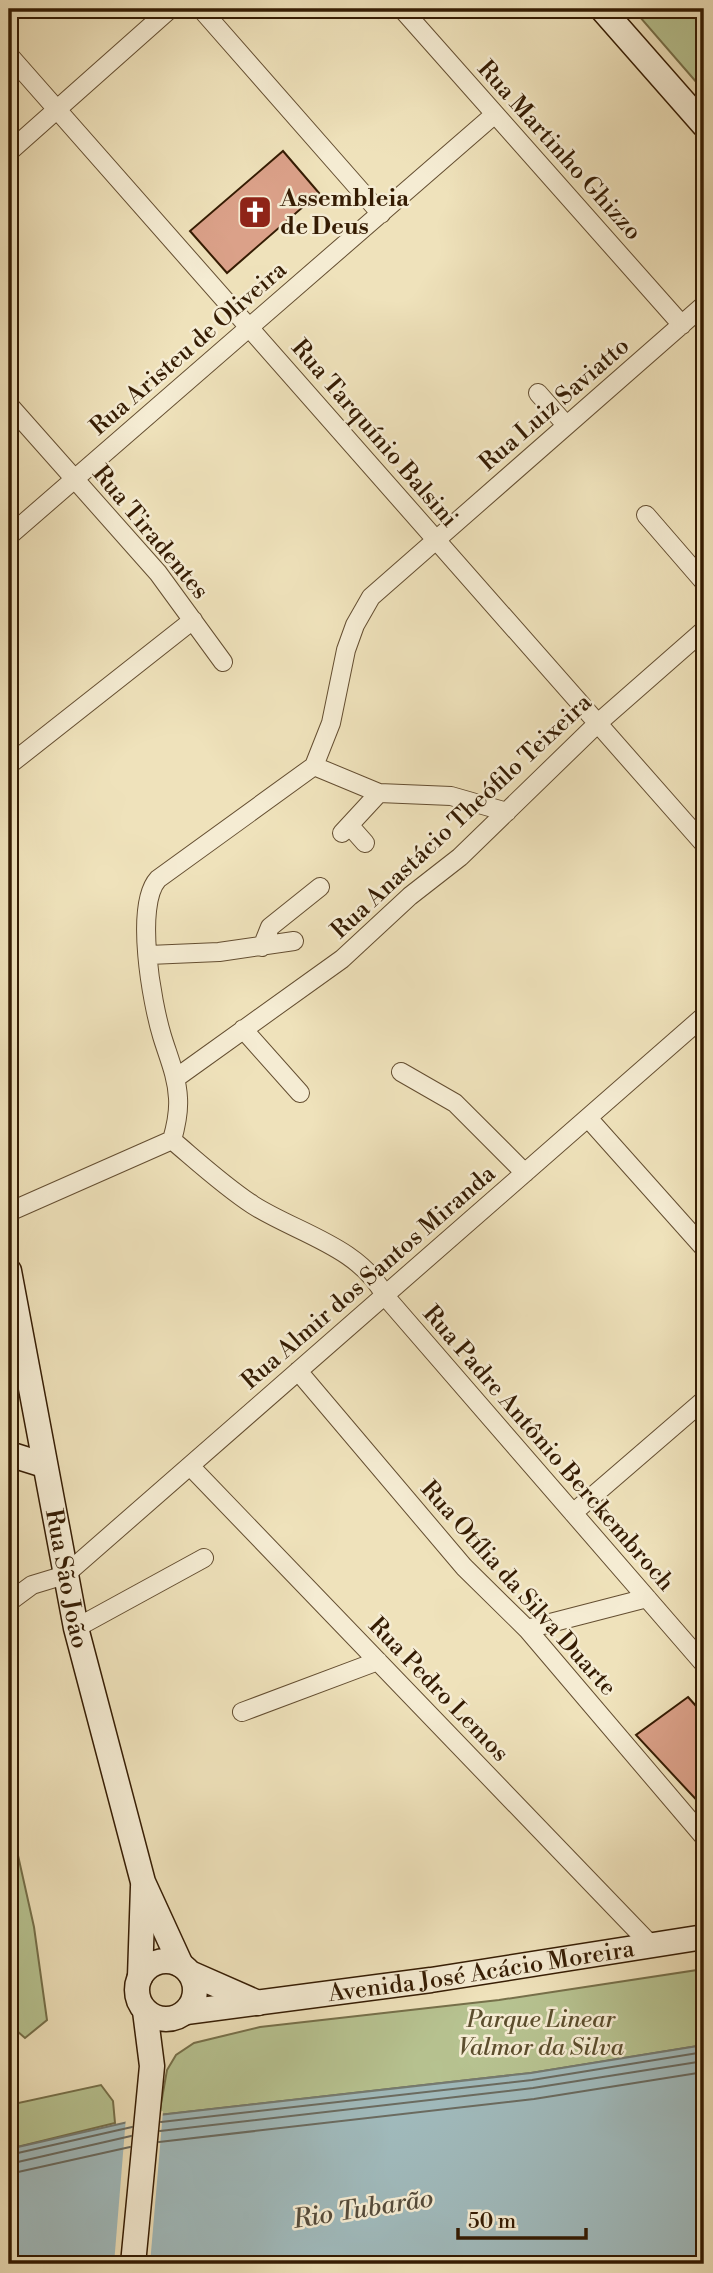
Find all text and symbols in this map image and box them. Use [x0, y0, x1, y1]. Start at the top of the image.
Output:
street label: Rua Martinho Ghizzo [471, 55, 648, 247]
place label: Assembleia de Deus [279, 184, 410, 242]
church icon: Assembleia de Deus [236, 193, 274, 231]
street label: Rua Aristeu de Oliveira [84, 255, 294, 442]
street label: Rua Luiz Saviatto [473, 331, 636, 478]
street label: Rua Tarquínio Balsini [285, 334, 464, 534]
street label: Rua Tiradentes [86, 460, 215, 606]
street label: Rua Anastácio Theófilo Teixeira [325, 687, 599, 946]
street label: Rua Almir dos Santos Miranda [236, 1159, 502, 1396]
street label: Rua Padre Antônio Berckembroch [416, 1300, 681, 1598]
street label: Rua Otília da Silva Duarte [414, 1475, 623, 1702]
street label: Rua São João [38, 1507, 95, 1652]
street label: Rua Pedro Lemos [362, 1611, 515, 1768]
street label: Avenida José Acácio Moreira [325, 1934, 637, 2009]
park label: Parque Linear Valmor da Silva [458, 2005, 624, 2063]
water label: Rio Tubarão [290, 2182, 436, 2236]
scale bar [458, 2196, 585, 2240]
text: 50 m [468, 2209, 516, 2235]

